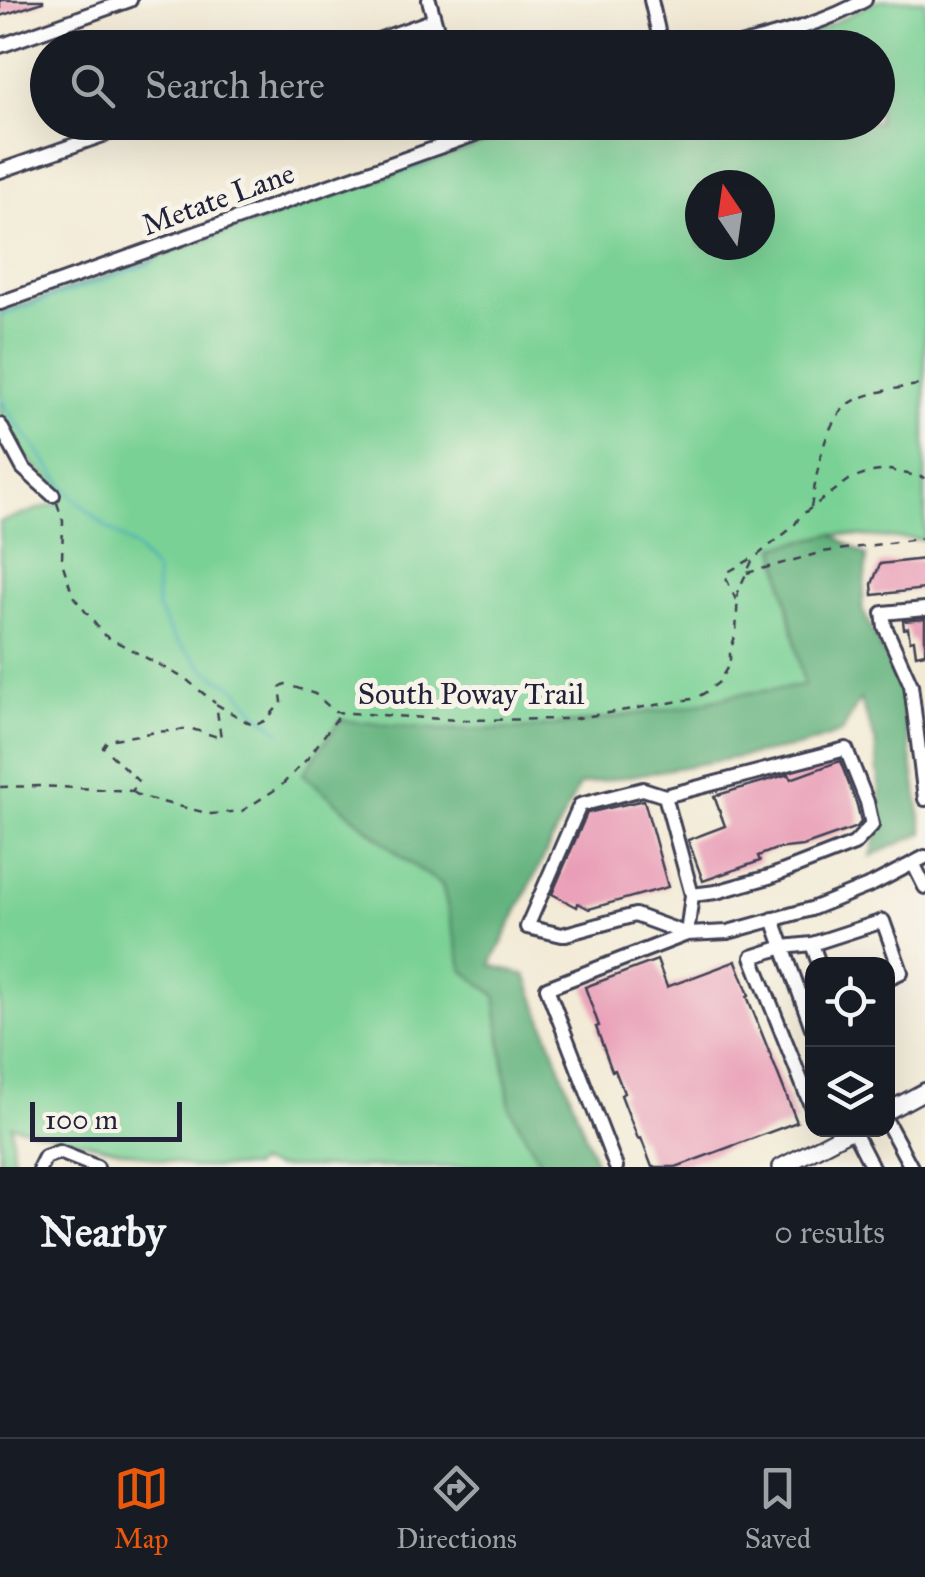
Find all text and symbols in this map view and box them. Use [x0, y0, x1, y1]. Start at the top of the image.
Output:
search box [30, 30, 895, 140]
icon: search [65, 58, 120, 113]
text: Search here [145, 62, 325, 108]
street label: Metate Lane [137, 155, 299, 243]
north arrow [685, 170, 775, 260]
street label: South Poway Trail [358, 676, 585, 712]
map controls [805, 957, 895, 1137]
button: locate [805, 957, 895, 1047]
button: layers [805, 1047, 895, 1137]
scale bar [30, 1097, 182, 1142]
text: 100 m [45, 1102, 118, 1137]
text: Nearby [40, 1206, 165, 1258]
text: 0 results [774, 1213, 885, 1252]
tab: Map [114, 1461, 169, 1556]
tab: Directions [396, 1461, 517, 1556]
tab: Saved [745, 1461, 811, 1556]

